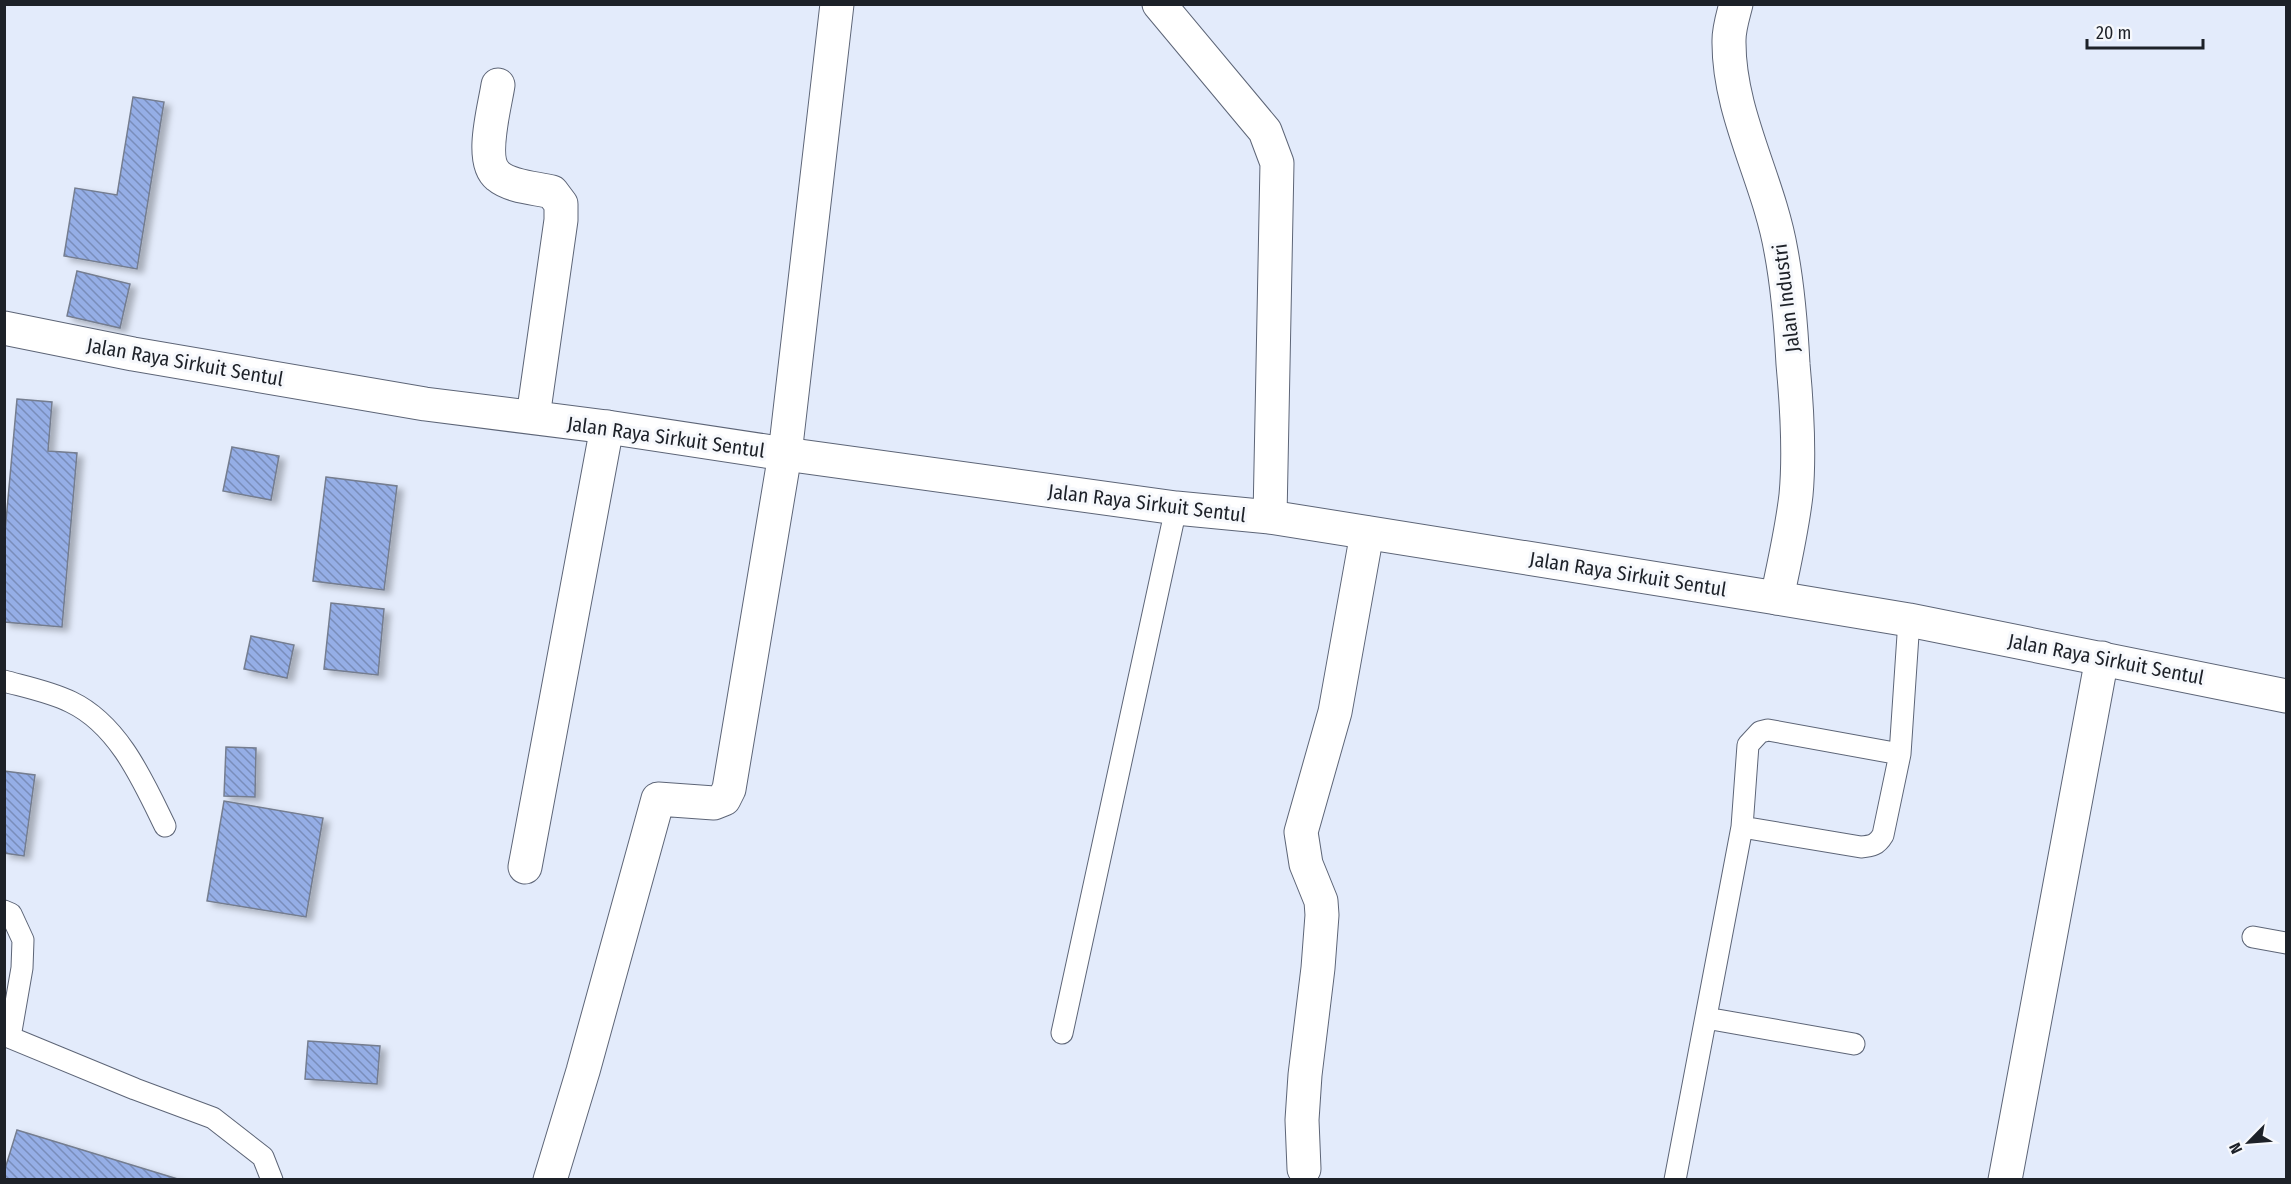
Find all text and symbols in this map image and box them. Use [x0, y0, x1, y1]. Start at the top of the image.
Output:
scale bar [2087, 12, 2202, 50]
text: 20 m [2096, 22, 2131, 44]
street label: Jalan Industri [1767, 242, 1805, 354]
street label: Jalan Raya Sirkuit Sentul [85, 333, 285, 391]
street label: Jalan Raya Sirkuit Sentul [566, 411, 766, 463]
street label: Jalan Raya Sirkuit Sentul [1047, 479, 1247, 527]
street label: Jalan Raya Sirkuit Sentul [1528, 547, 1728, 601]
street label: Jalan Raya Sirkuit Sentul [2006, 628, 2206, 690]
north arrow [2219, 1112, 2279, 1172]
text: N [2225, 1140, 2246, 1156]

